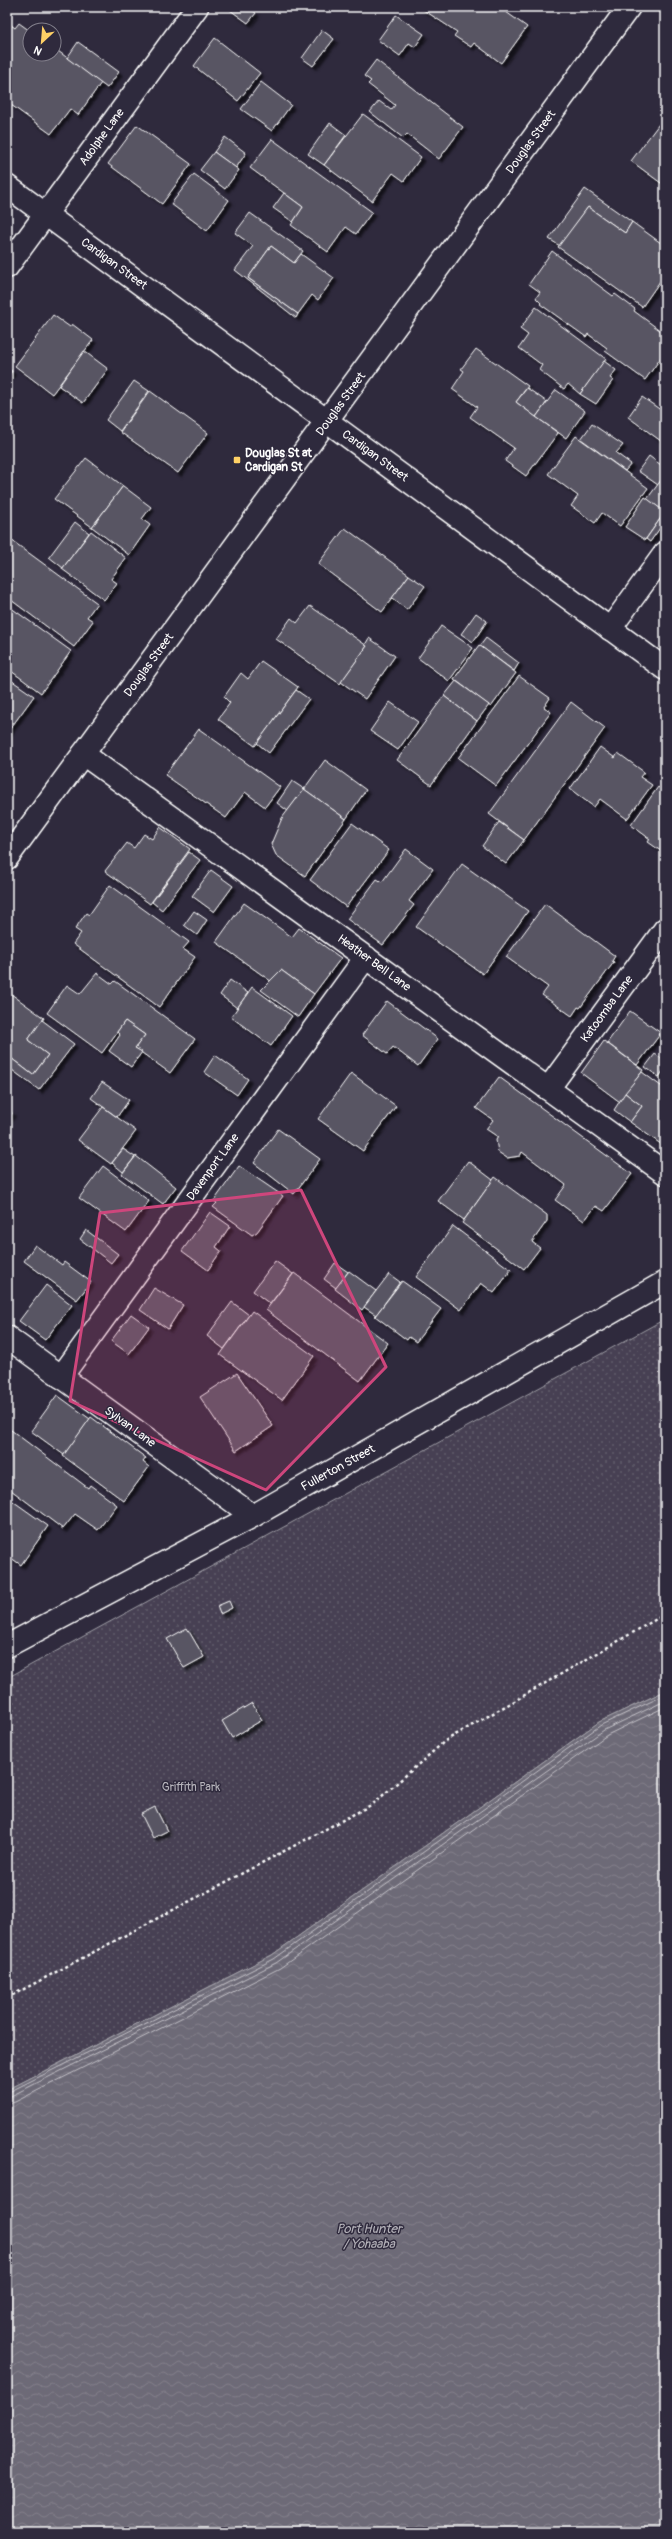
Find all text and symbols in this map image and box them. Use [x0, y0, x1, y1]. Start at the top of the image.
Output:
north arrow [22, 22, 62, 62]
text: N [31, 43, 44, 58]
street label: Adolphe Lane [76, 105, 128, 169]
street label: Douglas Street [503, 107, 559, 177]
street label: Cardigan Street [78, 235, 150, 293]
street label: Douglas Street [313, 369, 369, 439]
street label: Cardigan Street [339, 427, 411, 485]
place label: Douglas St at Cardigan St [245, 446, 313, 475]
marker: Douglas St at Cardigan St [232, 455, 242, 465]
street label: Douglas Street [121, 630, 177, 700]
street label: Heather Bell Lane [334, 931, 414, 995]
street label: Katoomba Lane [578, 972, 636, 1045]
street label: Davenport Lane [184, 1130, 242, 1204]
street label: Sylvan Lane [101, 1403, 159, 1451]
street label: Fullerton Street [298, 1441, 378, 1495]
park label: Griffith Park [162, 1780, 220, 1795]
water label: Port Hunter / Yohaaba [336, 2221, 404, 2252]

